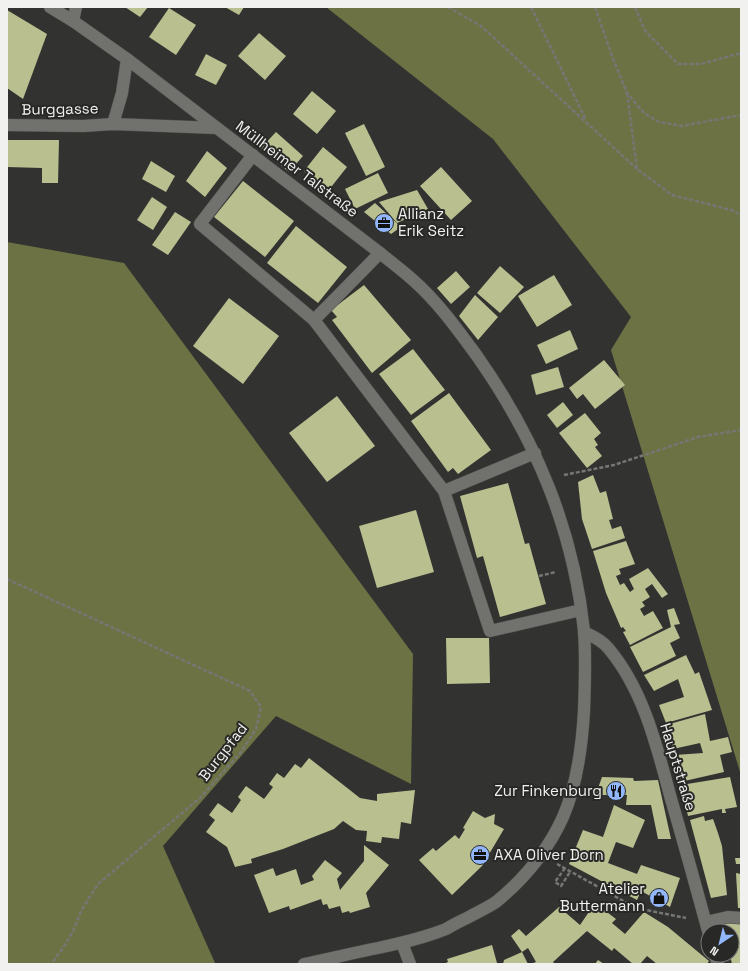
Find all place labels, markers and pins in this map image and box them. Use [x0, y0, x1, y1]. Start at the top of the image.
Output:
place label: Allianz Erik Seitz [398, 204, 464, 240]
office icon: Allianz Erik Seitz [373, 212, 395, 234]
restaurant icon: Zur Finkenburg [605, 780, 627, 802]
place label: Zur Finkenburg [494, 781, 602, 800]
office icon: AXA Oliver Dorn [469, 844, 491, 866]
place label: AXA Oliver Dorn [494, 845, 604, 864]
place label: Atelier Buttermann [560, 879, 645, 915]
shop icon: Atelier Buttermann [648, 887, 670, 909]

